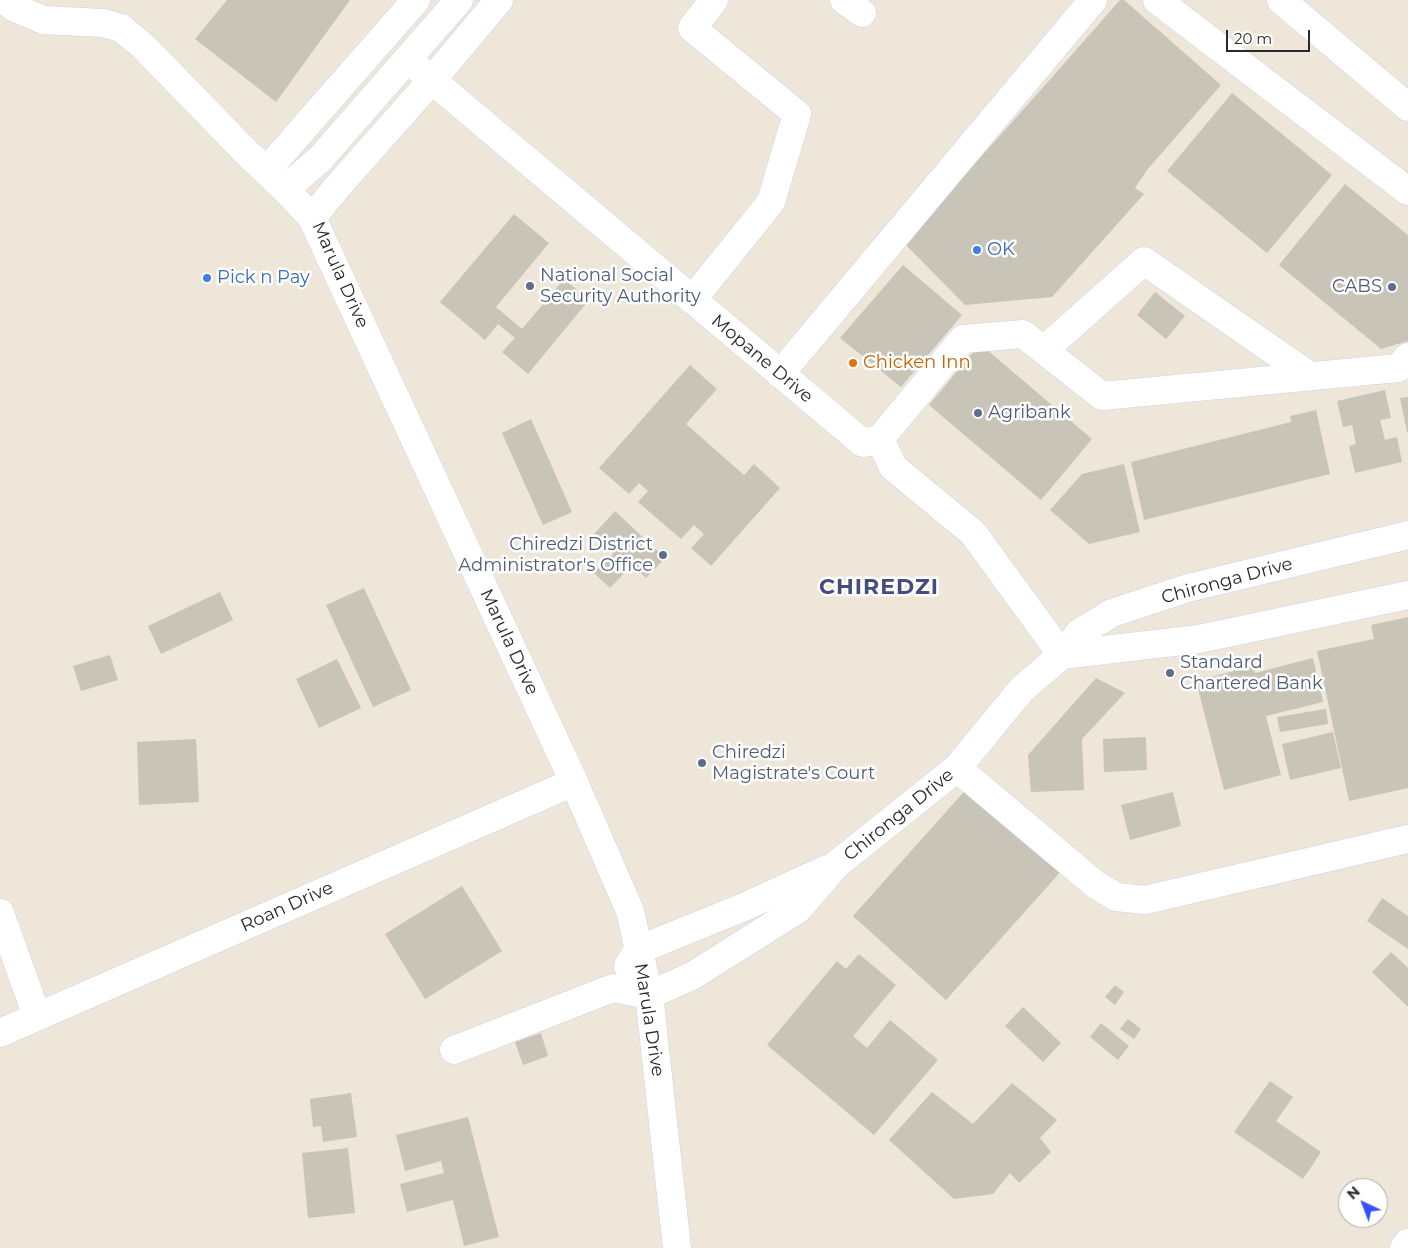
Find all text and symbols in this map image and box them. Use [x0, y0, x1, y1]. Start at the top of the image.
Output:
scale bar [1228, 20, 1312, 52]
text: 20 m [1234, 29, 1272, 48]
street label: Marula Drive [307, 218, 373, 332]
place label: OK [987, 239, 1015, 261]
marker: OK [971, 244, 983, 256]
place label: National Social Security Authority [540, 265, 701, 308]
place label: Pick n Pay [217, 267, 310, 289]
marker: Pick n Pay [201, 272, 213, 284]
place label: CABS [1332, 276, 1382, 298]
marker: National Social Security Authority [524, 280, 536, 292]
marker: CABS [1386, 281, 1398, 293]
street label: Mopane Drive [707, 310, 817, 408]
place label: Chicken Inn [863, 352, 971, 374]
marker: Chicken Inn [847, 357, 859, 369]
place label: Agribank [988, 402, 1071, 424]
marker: Agribank [972, 407, 984, 419]
place label: Chiredzi District Administrator's Office [458, 534, 653, 576]
marker: Chiredzi District Administrator's Office [657, 549, 669, 561]
street label: Chironga Drive [1159, 553, 1295, 609]
district label: CHIREDZI [818, 575, 940, 601]
street label: Marula Drive [475, 586, 543, 698]
place label: Standard Chartered Bank [1180, 652, 1323, 694]
marker: Standard Chartered Bank [1164, 667, 1176, 679]
place label: Chiredzi Magistrate's Court [712, 742, 875, 784]
marker: Chiredzi Magistrate's Court [696, 757, 708, 769]
street label: Chironga Drive [840, 764, 958, 866]
street label: Roan Drive [237, 877, 337, 937]
street label: Marula Drive [629, 962, 669, 1078]
north arrow [1338, 1178, 1388, 1228]
text: N [1343, 1182, 1364, 1203]

